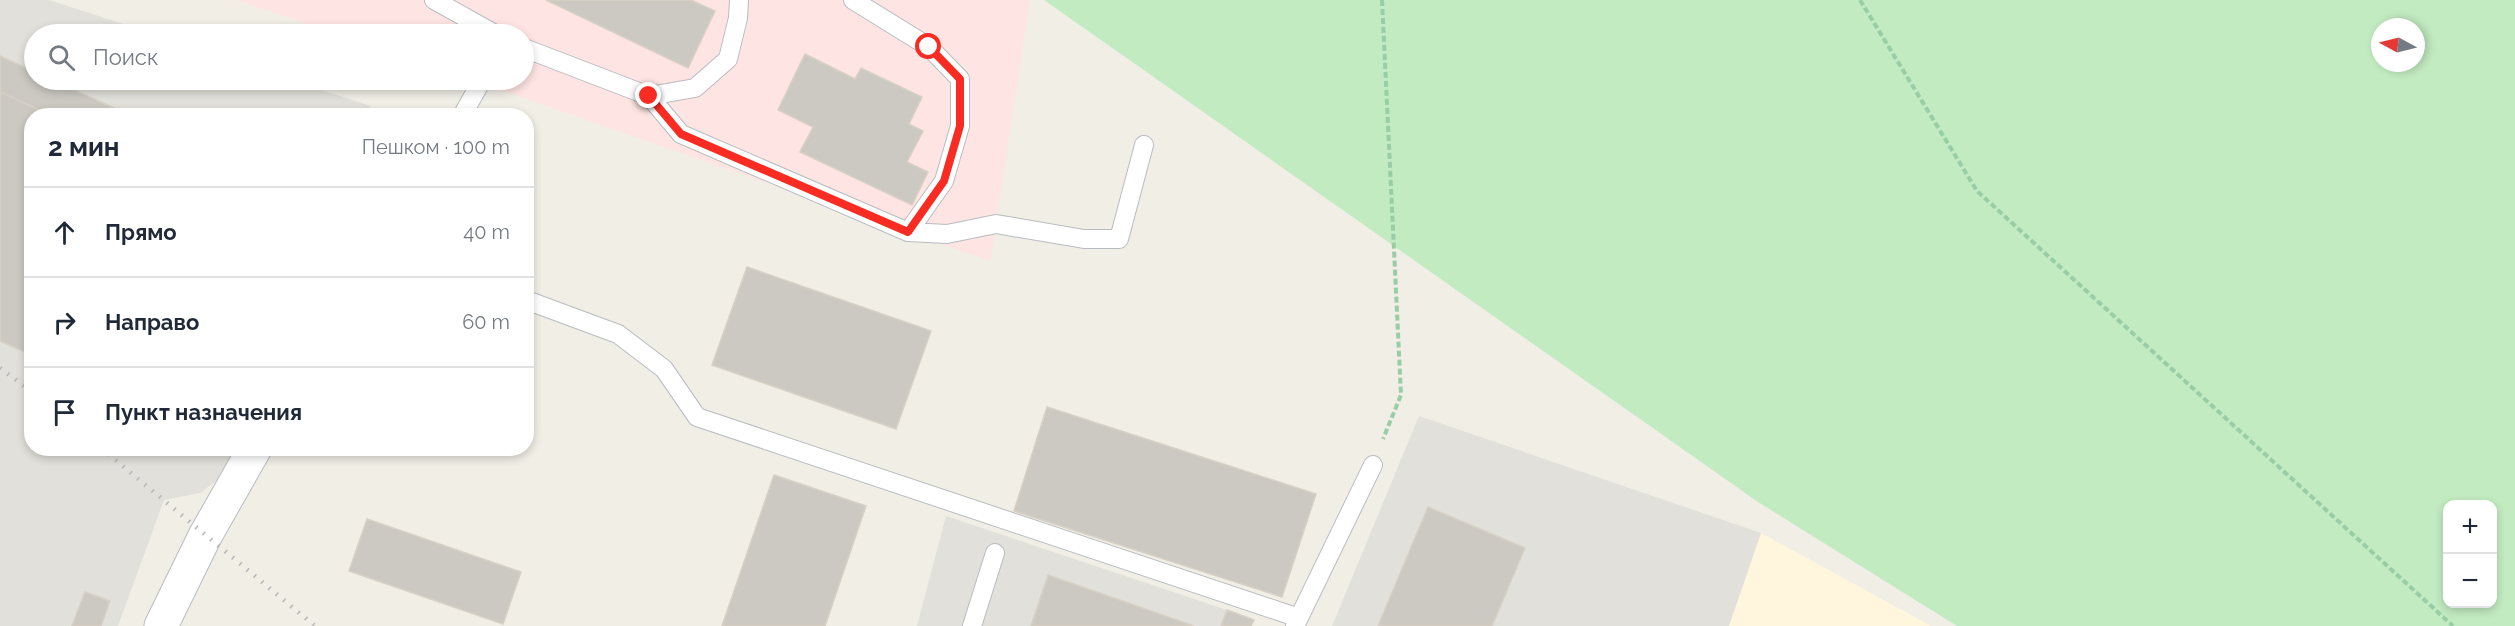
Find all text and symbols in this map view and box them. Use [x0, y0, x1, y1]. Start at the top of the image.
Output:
north arrow [2371, 18, 2425, 72]
search box [24, 24, 534, 90]
route start [915, 33, 941, 59]
icon: search [45, 41, 78, 74]
text: Поиск [93, 44, 158, 70]
route end [635, 82, 661, 108]
text: 2 мин [48, 132, 120, 162]
text: Пешком · 100 m [362, 135, 510, 159]
icon: ahead [48, 216, 81, 249]
text: Прямо [105, 219, 177, 245]
text: 40 m [463, 220, 510, 244]
icon: right [48, 306, 81, 339]
text: Направо [105, 309, 199, 335]
text: 60 m [462, 310, 510, 334]
icon: arrive [48, 396, 81, 429]
text: Пункт назначения [105, 399, 302, 425]
map controls [2443, 500, 2497, 608]
button: + [2443, 500, 2497, 554]
button: − [2443, 554, 2497, 608]

